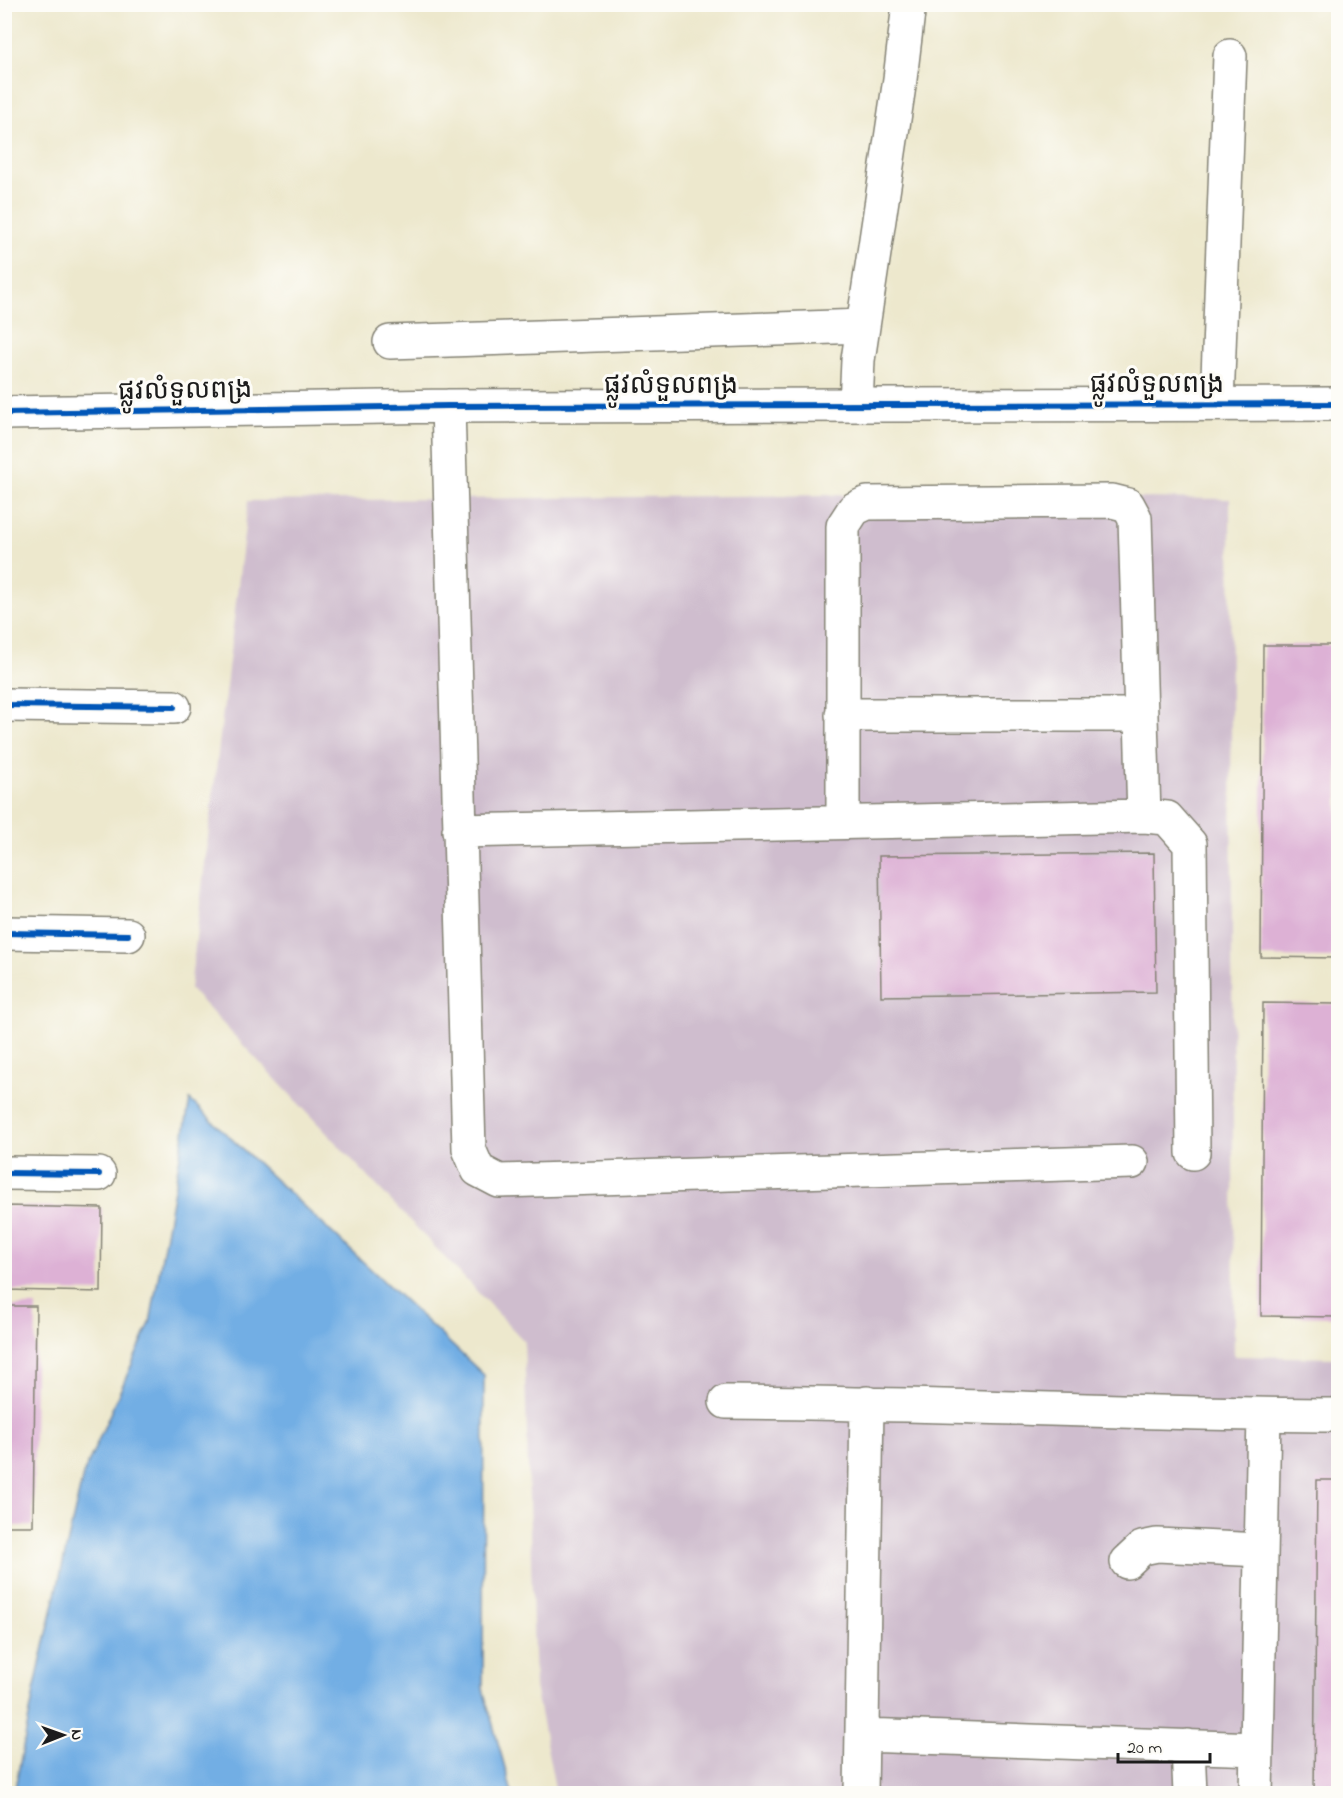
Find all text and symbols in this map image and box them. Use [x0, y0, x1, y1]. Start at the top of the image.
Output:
street label: ផ្លូវលំទួលពង្រ [1090, 366, 1224, 407]
street label: ផ្លូវលំទួលពង្រ [604, 367, 738, 408]
street label: ផ្លូវលំទួលពង្រ [118, 371, 253, 414]
north arrow [33, 1705, 93, 1765]
scale bar [1118, 1726, 1210, 1764]
text: N [64, 1729, 88, 1741]
text: 20 m [1127, 1736, 1162, 1762]

